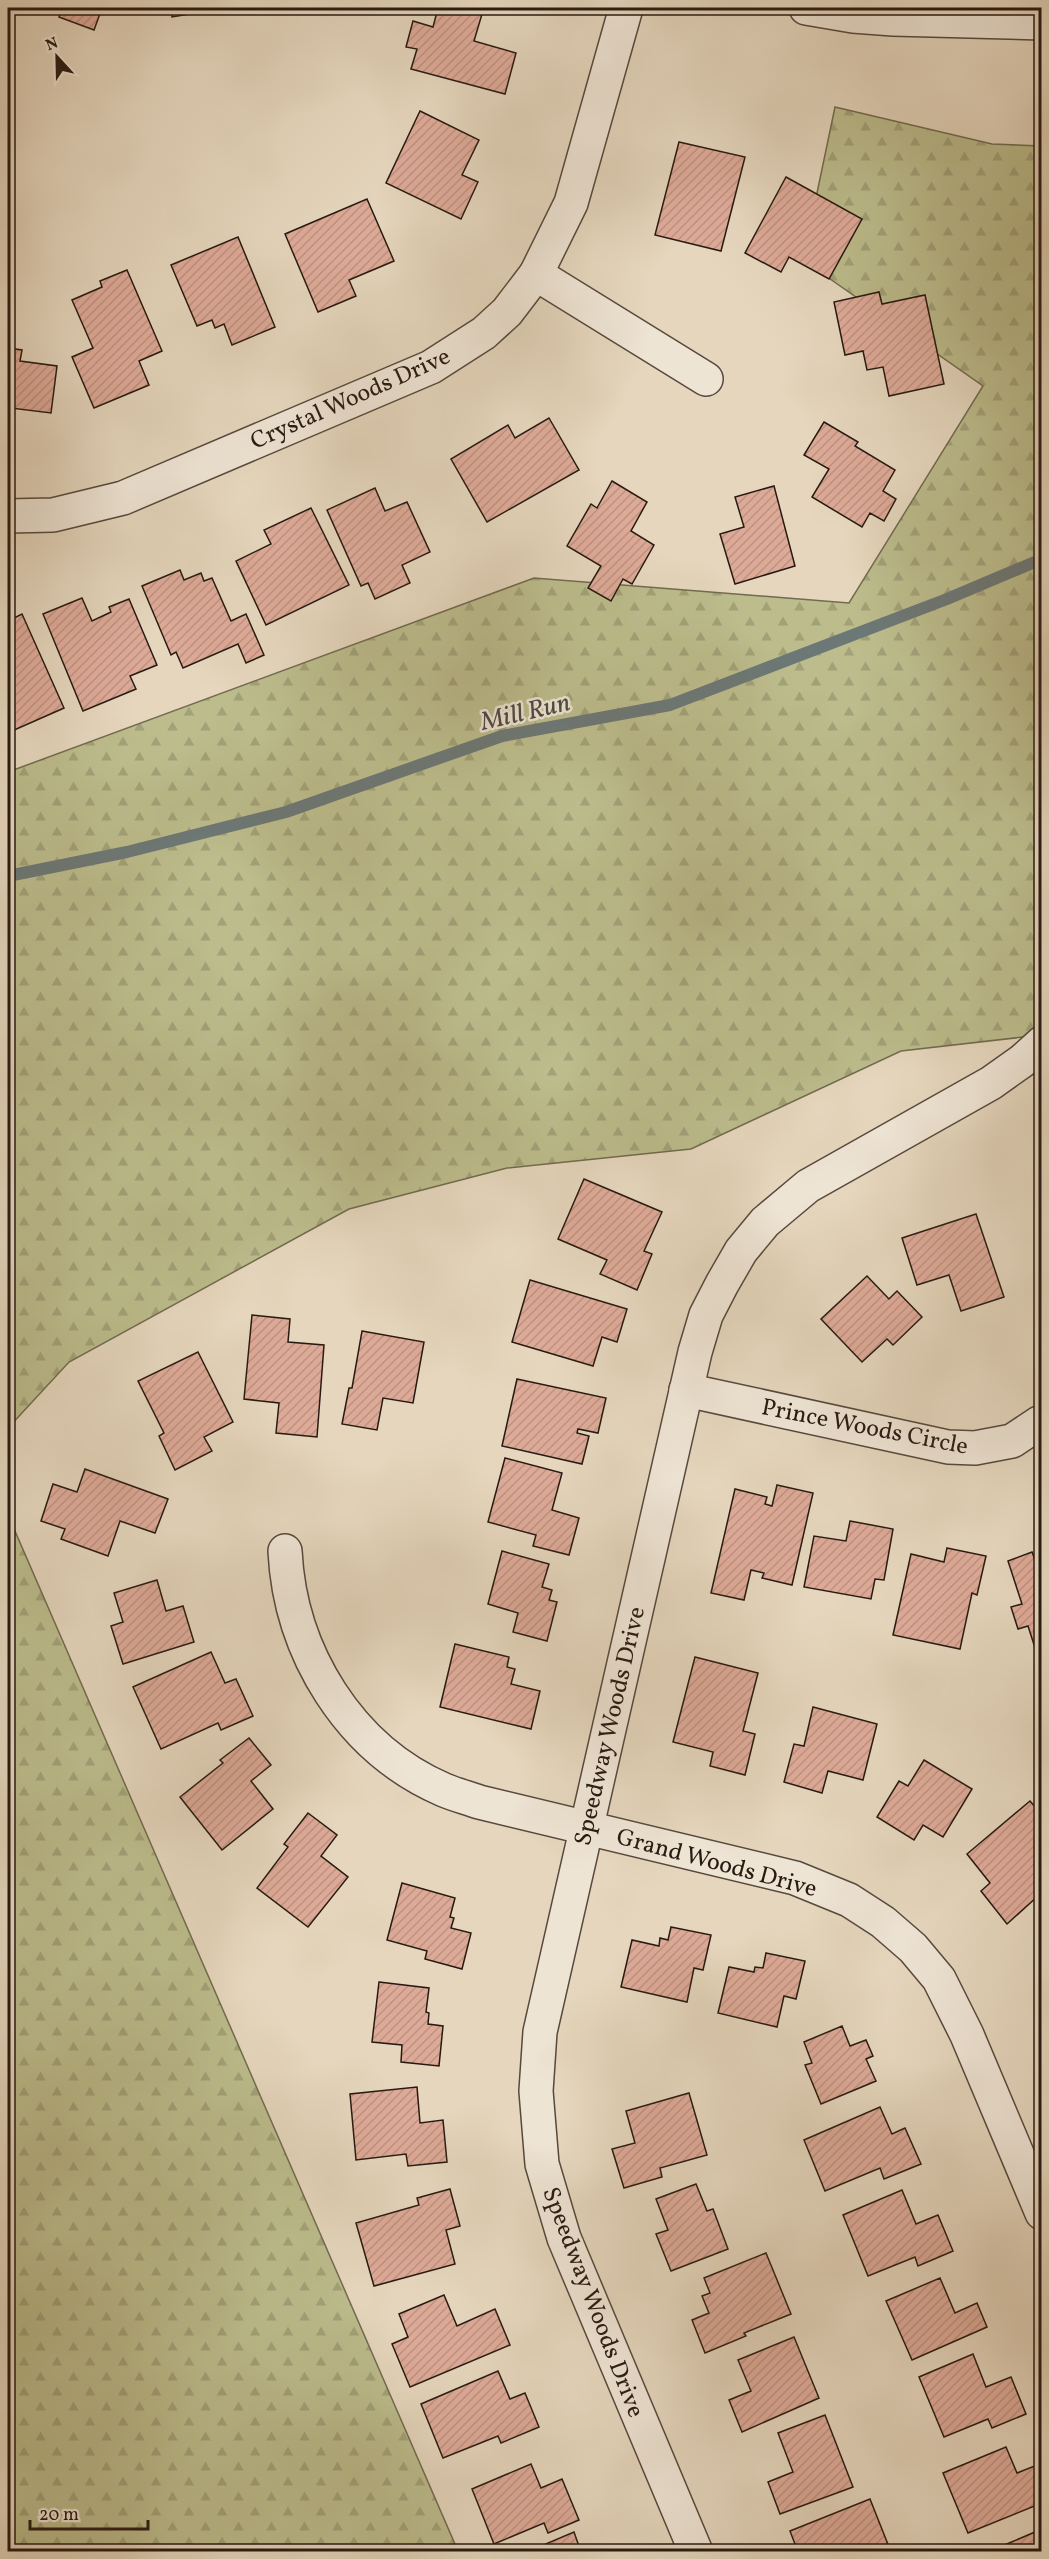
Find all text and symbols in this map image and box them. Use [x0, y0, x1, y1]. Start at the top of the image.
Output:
north arrow [27, 27, 87, 87]
text: N [43, 32, 62, 57]
street label: Crystal Woods Drive [245, 340, 456, 459]
water label: Mill Run [476, 685, 574, 741]
street label: Prince Woods Circle [758, 1391, 971, 1465]
street label: Speedway Woods Drive [567, 1604, 655, 1849]
street label: Grand Woods Drive [612, 1821, 821, 1907]
street label: Speedway Woods Drive [532, 2183, 652, 2423]
scale bar [30, 2493, 148, 2531]
text: 20 m [39, 2503, 79, 2528]

